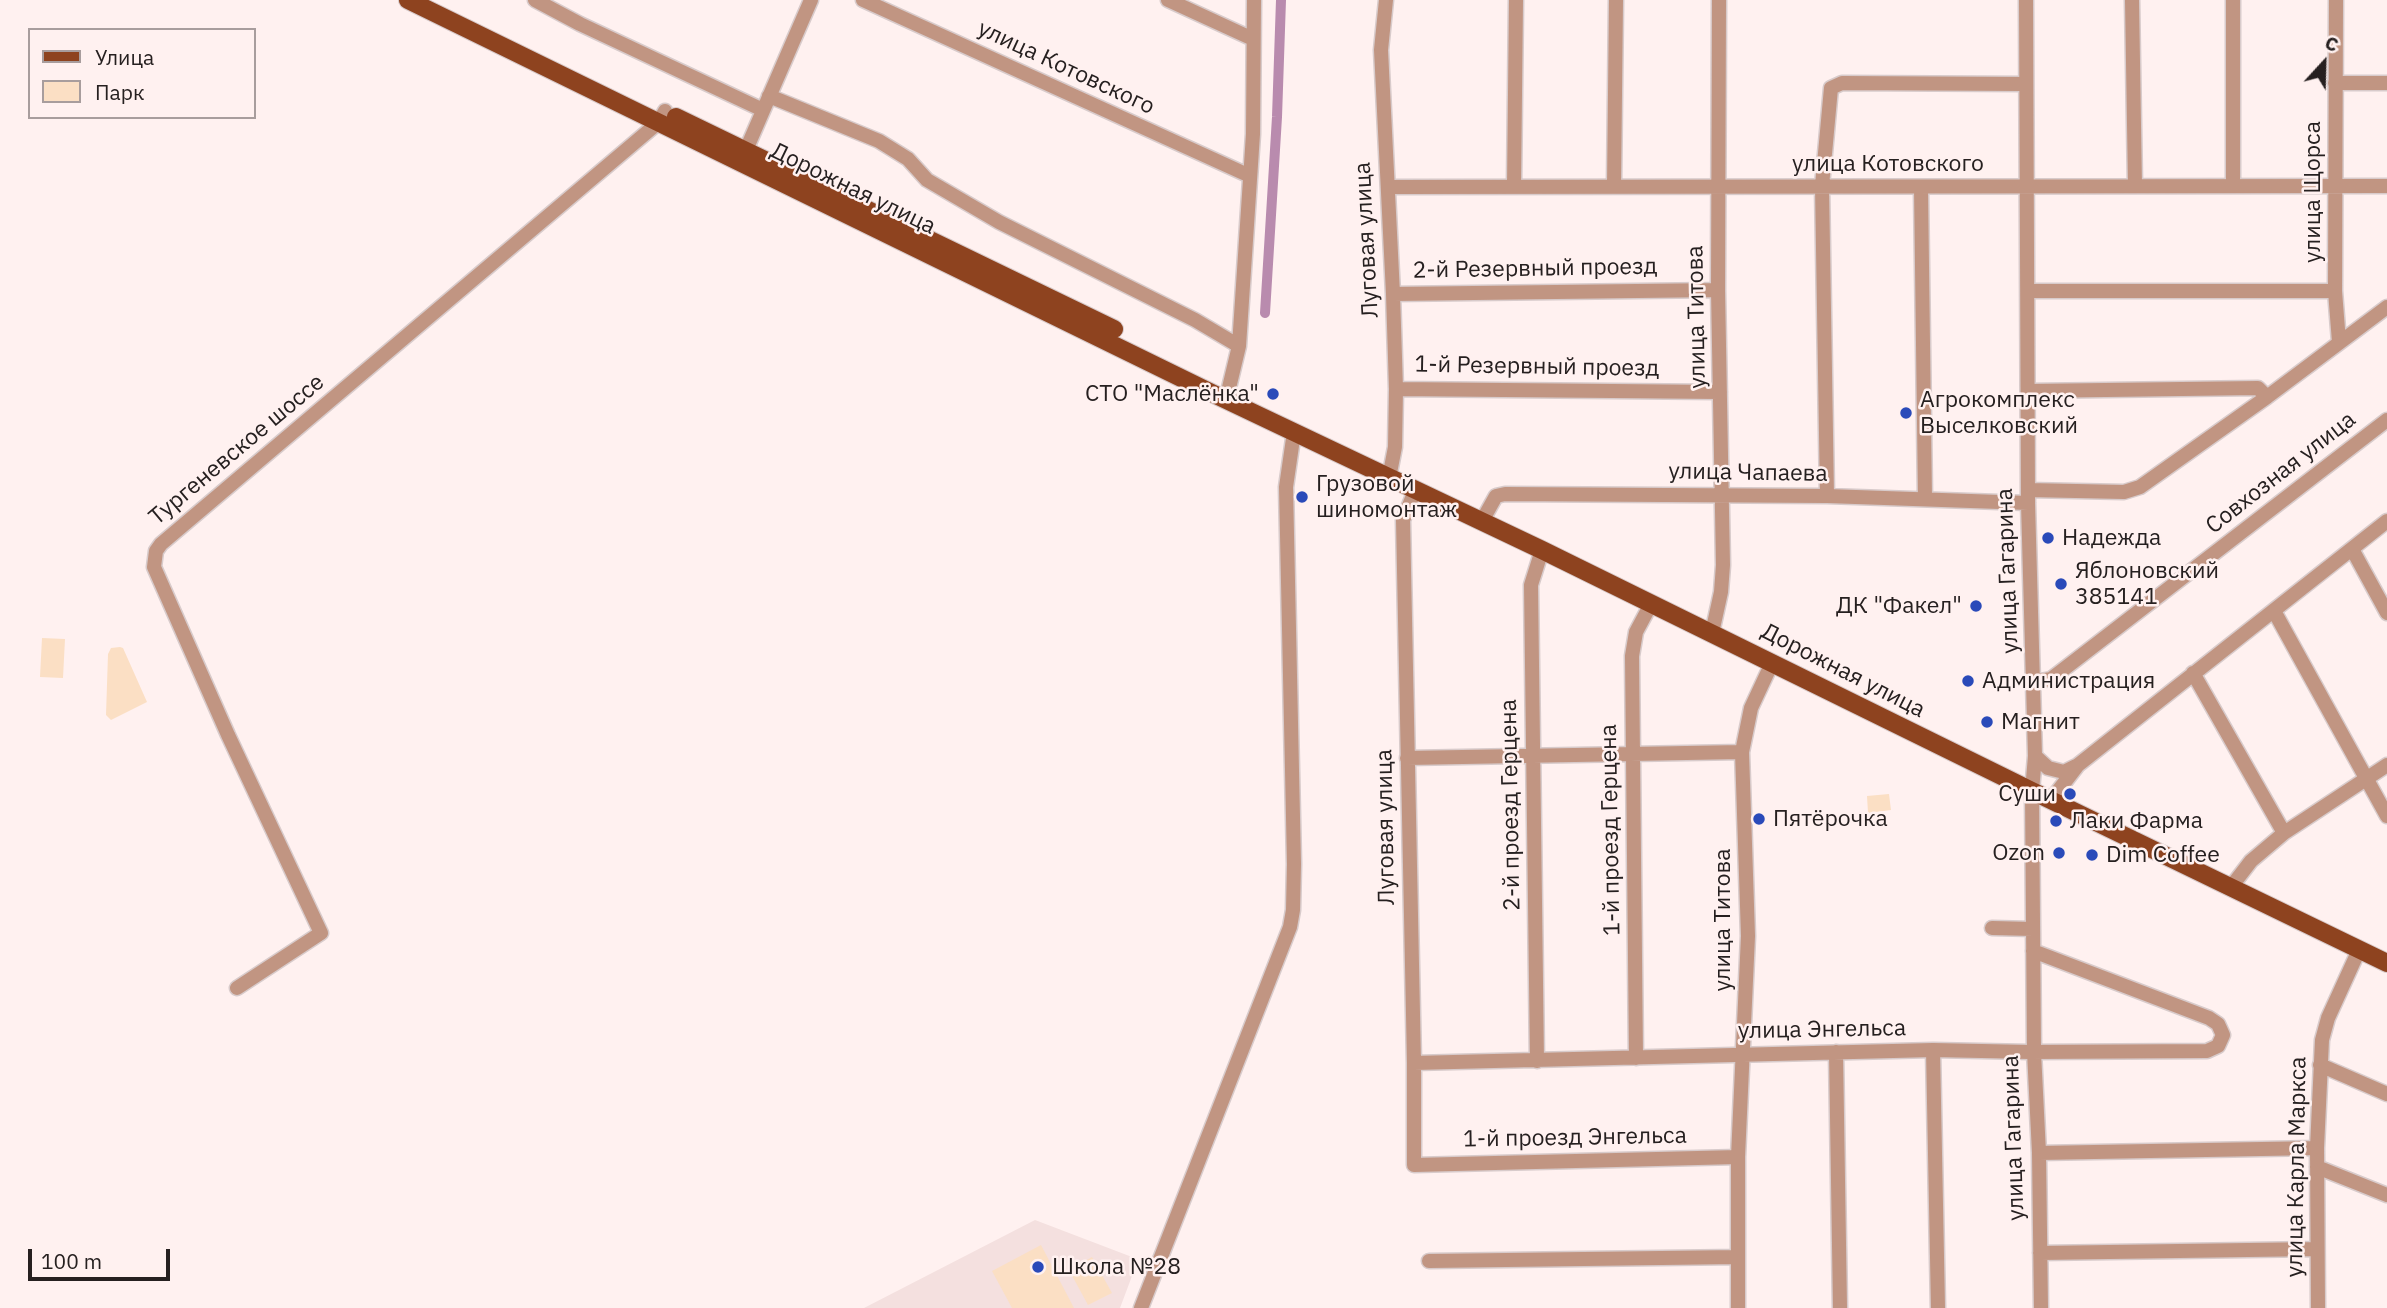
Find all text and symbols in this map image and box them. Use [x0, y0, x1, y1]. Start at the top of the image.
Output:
street label: улица Котовского [973, 15, 1159, 121]
legend [28, 28, 256, 119]
north arrow [2289, 28, 2359, 98]
text: С [2322, 30, 2342, 57]
text: Улица [95, 43, 154, 71]
text: Парк [95, 78, 145, 106]
street label: улица Щорса [2299, 121, 2327, 263]
street label: Дорожная улица [766, 137, 940, 241]
street label: улица Котовского [1792, 150, 1984, 178]
street label: Луговая улица [1349, 161, 1385, 319]
street label: улица Титова [1682, 245, 1712, 389]
street label: 2-й Резервный проезд [1412, 253, 1658, 285]
street label: 1-й Резервный проезд [1414, 351, 1660, 383]
street label: Тургеневское шоссе [144, 369, 330, 531]
place label: СТО "Маслёнка" [1085, 380, 1259, 408]
marker: СТО "Маслёнка" [1265, 386, 1281, 402]
place label: Агрокомплекс Выселковский [1920, 386, 2078, 440]
marker: Агрокомплекс Выселковский [1898, 405, 1914, 421]
street label: Совхозная улица [2201, 406, 2361, 540]
street label: улица Чапаева [1668, 458, 1828, 488]
place label: Грузовой шиномонтаж [1316, 470, 1457, 524]
street label: улица Гагарина [1991, 488, 2025, 654]
marker: Грузовой шиномонтаж [1294, 489, 1310, 505]
place label: Надежда [2062, 524, 2161, 552]
marker: Надежда [2040, 530, 2056, 546]
place label: Яблоновский 385141 [2075, 557, 2219, 611]
marker: Яблоновский 385141 [2053, 576, 2069, 592]
place label: ДК "Факел" [1836, 592, 1962, 620]
marker: ДК "Факел" [1968, 598, 1984, 614]
street label: Дорожная улица [1756, 618, 1930, 724]
place label: Администрация [1982, 667, 2155, 695]
marker: Администрация [1960, 673, 1976, 689]
street label: 2-й проезд Герцена [1495, 699, 1527, 911]
place label: Магнит [2001, 708, 2080, 736]
marker: Магнит [1979, 714, 1995, 730]
street label: 1-й проезд Герцена [1595, 724, 1627, 936]
street label: Луговая улица [1371, 749, 1401, 905]
place label: Суши [1998, 780, 2056, 808]
marker: Суши [2062, 786, 2078, 802]
place label: Пятёрочка [1773, 805, 1888, 833]
place label: Лаки Фарма [2070, 807, 2203, 835]
marker: Пятёрочка [1751, 811, 1767, 827]
marker: Лаки Фарма [2048, 813, 2064, 829]
place label: Ozon [1992, 839, 2045, 867]
place label: Dim Coffee [2106, 841, 2220, 869]
marker: Ozon [2051, 845, 2067, 861]
marker: Dim Coffee [2084, 847, 2100, 863]
street label: улица Титова [1709, 848, 1737, 992]
street label: улица Энгельса [1738, 1015, 1906, 1045]
street label: улица Гагарина [1997, 1055, 2031, 1221]
street label: улица Карла Маркса [2281, 1056, 2313, 1278]
street label: 1-й проезд Энгельса [1463, 1122, 1687, 1154]
scale bar [32, 1234, 173, 1278]
text: 100 m [41, 1247, 102, 1275]
place label: Школа №28 [1052, 1253, 1181, 1281]
marker: Школа №28 [1030, 1259, 1046, 1275]

